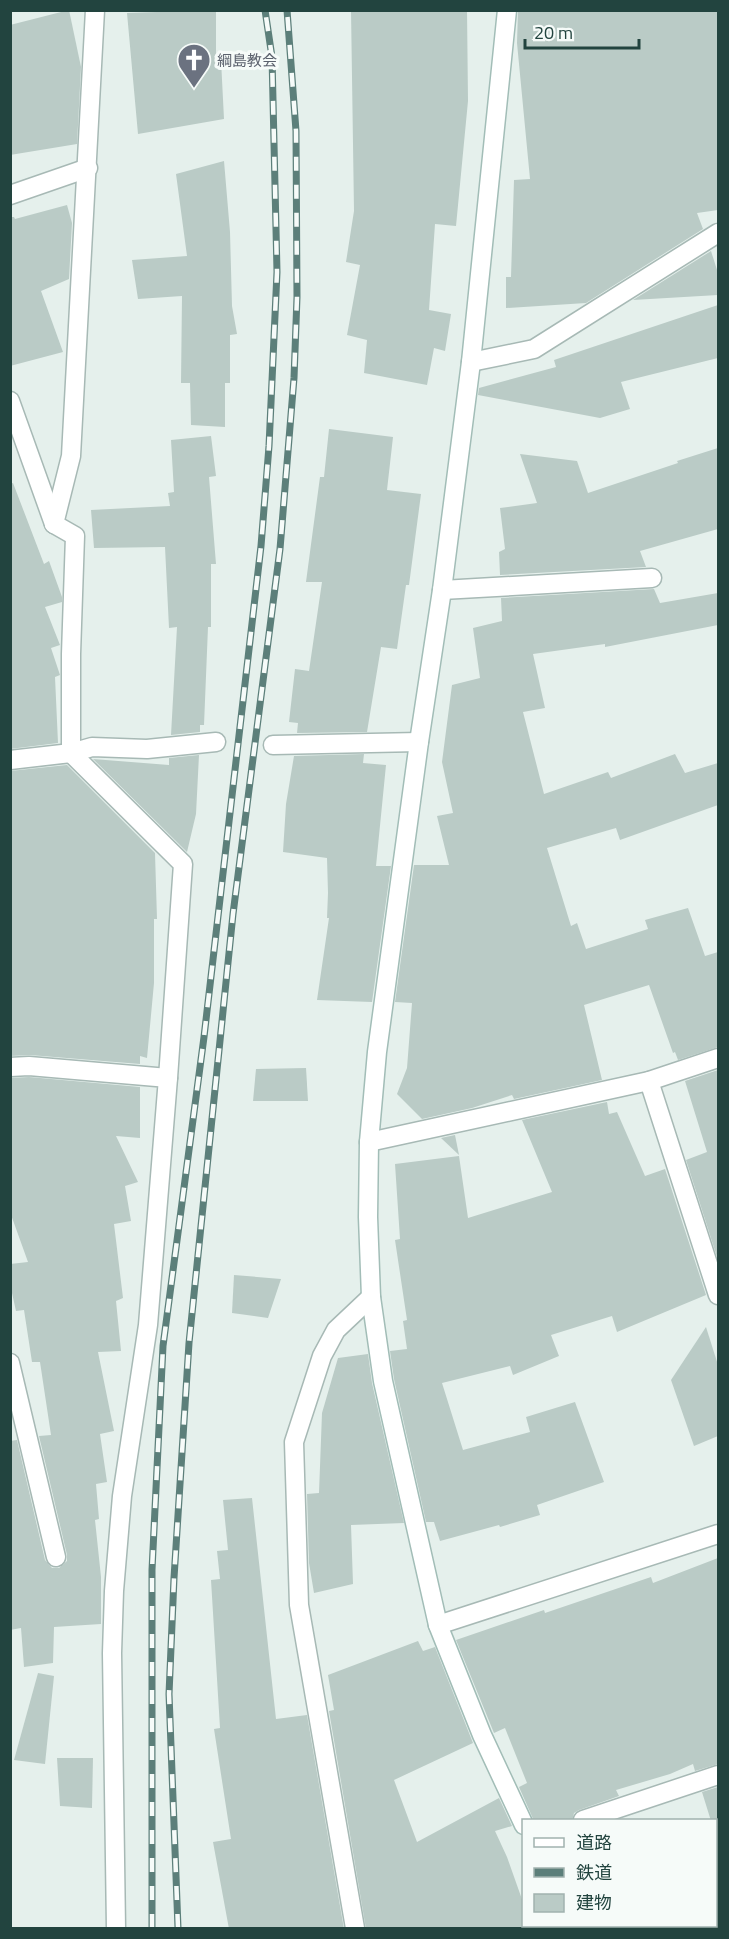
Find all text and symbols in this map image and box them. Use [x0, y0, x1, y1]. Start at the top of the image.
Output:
scale bar [525, 12, 639, 50]
text: 20 m [534, 19, 573, 46]
church icon: 綱島教会 [176, 42, 212, 89]
place label: 綱島教会 [217, 49, 277, 72]
legend [522, 1819, 717, 1927]
text: 道路 [576, 1829, 612, 1856]
text: 鉄道 [576, 1859, 612, 1886]
text: 建物 [576, 1889, 612, 1916]

